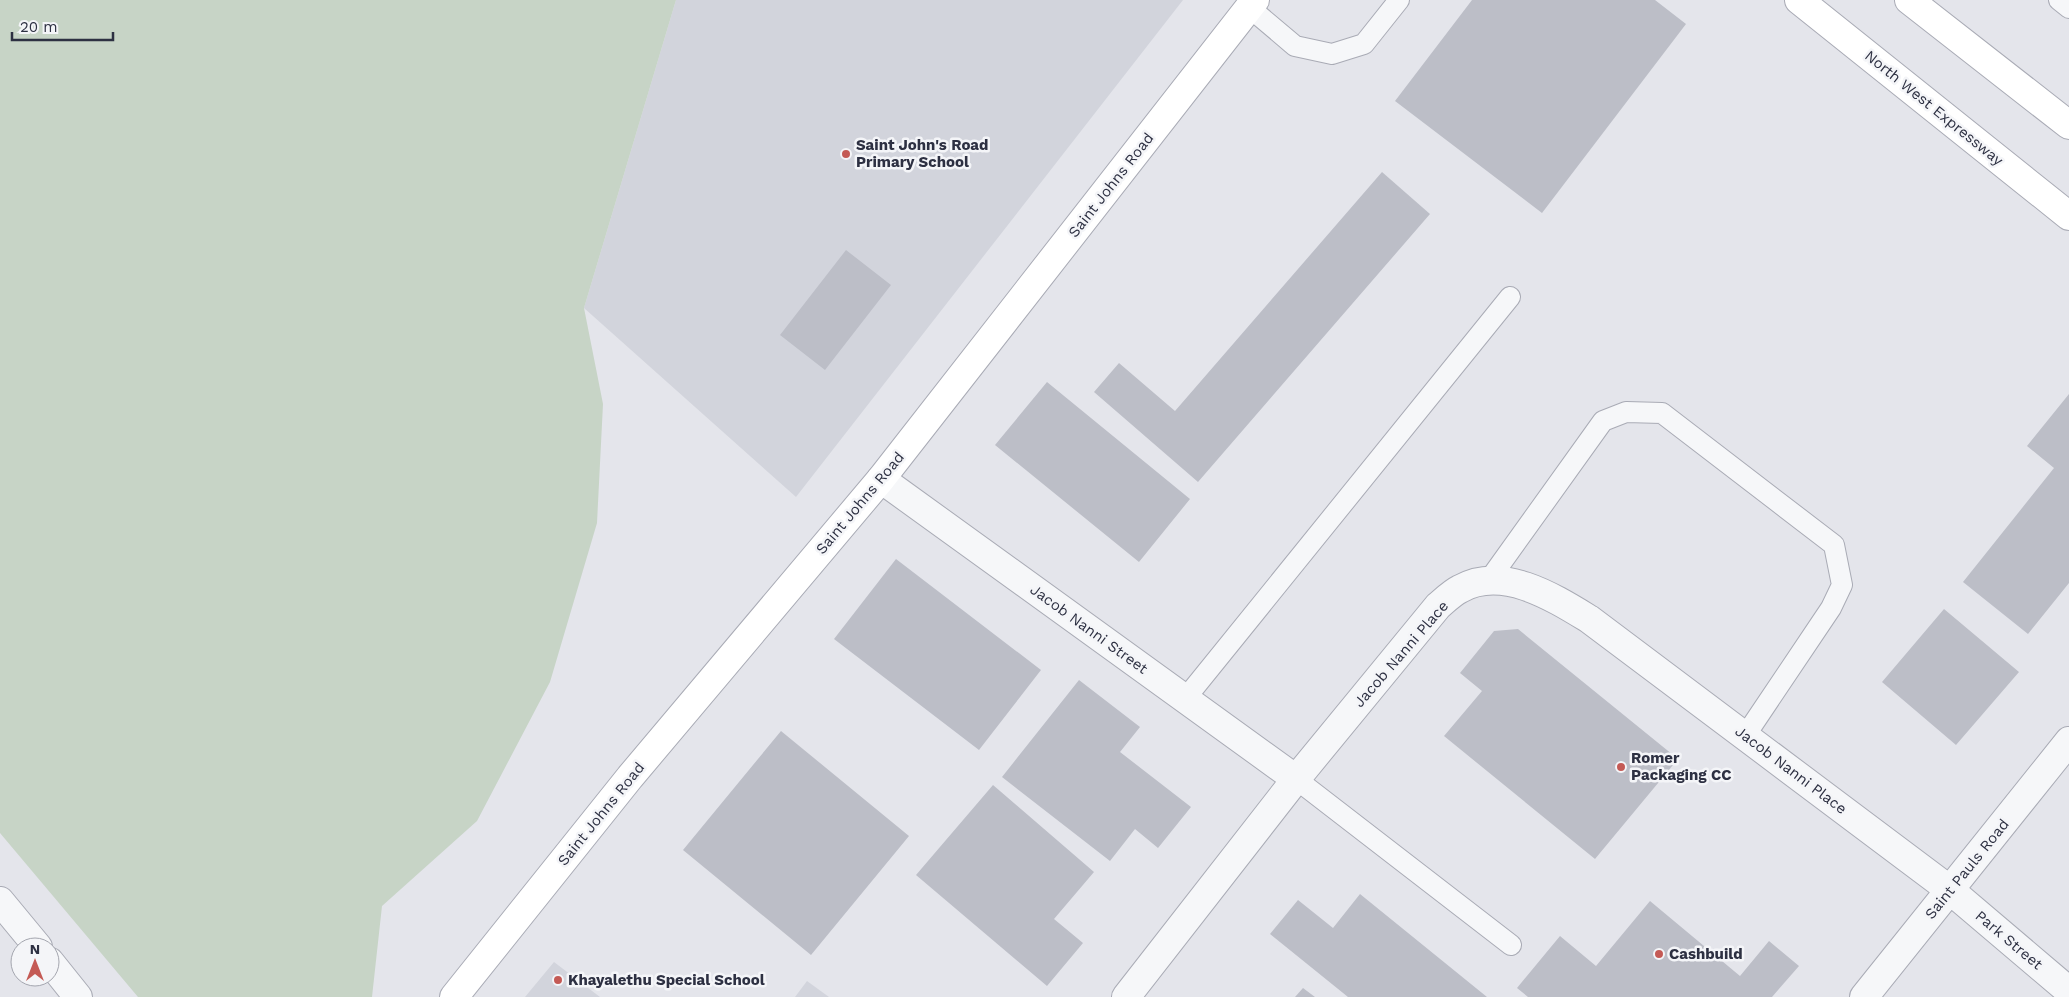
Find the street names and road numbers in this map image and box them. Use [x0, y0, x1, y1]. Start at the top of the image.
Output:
street label: North West Expressway [1861, 47, 2007, 170]
street label: Saint Johns Road [1065, 129, 1157, 241]
street label: Saint Johns Road [812, 448, 908, 558]
street label: Jacob Nanni Street [1027, 580, 1152, 678]
street label: Jacob Nanni Place [1350, 597, 1452, 711]
street label: Jacob Nanni Place [1732, 722, 1850, 818]
street label: Saint Johns Road [554, 759, 648, 869]
street label: Saint Pauls Road [1921, 815, 2013, 923]
street label: Park Street [1972, 907, 2047, 974]

